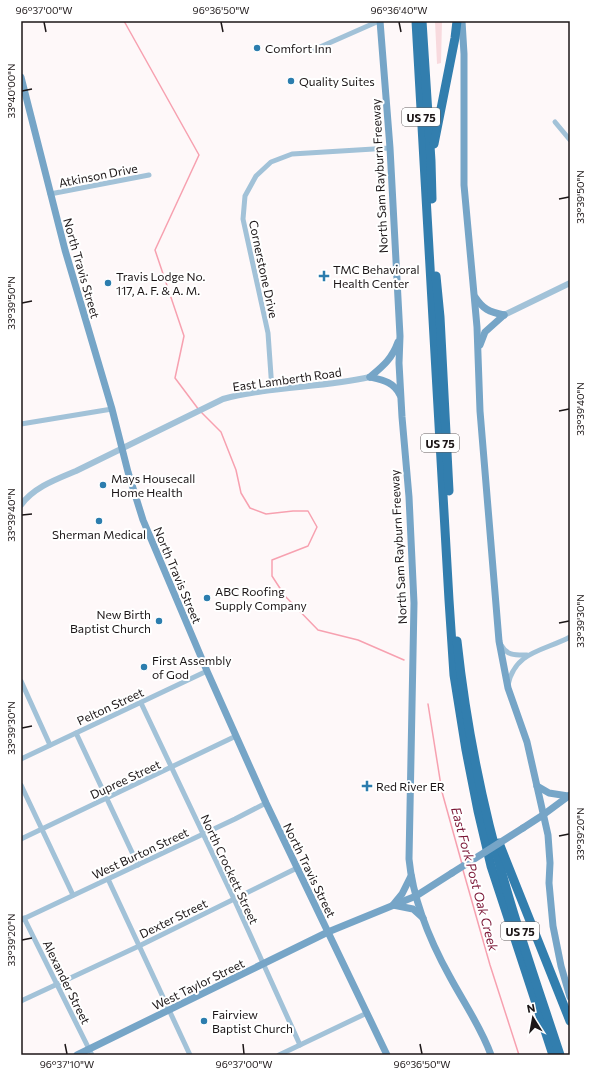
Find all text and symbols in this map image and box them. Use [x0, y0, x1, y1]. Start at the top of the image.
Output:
text: 96°37'00"W [16, 4, 72, 16]
text: 96°36'50"W [193, 4, 249, 16]
text: 96°36'40"W [370, 4, 428, 16]
place label: Comfort Inn [265, 41, 332, 55]
marker: Comfort Inn [252, 43, 262, 53]
text: 33°40'00"N [5, 64, 17, 118]
place label: Quality Suites [299, 74, 375, 88]
marker: Quality Suites [286, 76, 296, 86]
street label: North Sam Rayburn Freeway [368, 98, 390, 254]
road number: US 75 [402, 108, 440, 126]
street label: Atkinson Drive [57, 160, 139, 190]
text: 33°39'50"N [574, 170, 586, 224]
street label: North Travis Street [61, 216, 103, 320]
street label: Cornerstone Drive [247, 219, 281, 319]
place label: TMC Behavioral Health Center [333, 262, 420, 290]
place label: Travis Lodge No. 117, A. F. & A. M. [116, 269, 205, 297]
marker: TMC Behavioral Health Center [318, 270, 330, 282]
text: 33°39'50"N [5, 276, 17, 330]
marker: Travis Lodge No. 117, A. F. & A. M. [103, 278, 113, 288]
street label: East Lamberth Road [232, 364, 343, 394]
text: 33°39'40"N [574, 382, 586, 436]
road number: US 75 [421, 434, 459, 452]
street label: North Sam Rayburn Freeway [387, 469, 409, 625]
place label: Mays Housecall Home Health [111, 471, 195, 499]
marker: Mays Housecall Home Health [98, 480, 108, 490]
text: 33°39'40"N [5, 488, 17, 542]
marker: Sherman Medical [94, 516, 104, 526]
street label: North Travis Street [151, 525, 205, 625]
place label: Sherman Medical [52, 527, 146, 541]
place label: ABC Roofing Supply Company [215, 584, 307, 612]
marker: ABC Roofing Supply Company [202, 593, 212, 603]
text: 33°39'30"N [574, 594, 586, 648]
place label: New Birth Baptist Church [70, 607, 151, 635]
marker: New Birth Baptist Church [154, 616, 164, 626]
place label: First Assembly of God [152, 653, 232, 681]
marker: First Assembly of God [139, 662, 149, 672]
street label: Pelton Street [75, 684, 146, 728]
text: 33°39'30"N [5, 701, 17, 755]
street label: Dupree Street [88, 757, 163, 801]
place label: Red River ER [376, 779, 445, 793]
marker: Red River ER [361, 780, 373, 792]
water label: East Fork Post Oak Creek [448, 805, 502, 954]
text: 33°39'20"N [574, 807, 586, 861]
street label: North Crockett Street [198, 812, 262, 926]
street label: North Travis Street [281, 820, 339, 920]
street label: West Burton Street [90, 824, 190, 881]
street label: Dexter Street [137, 896, 209, 940]
text: 33°39'20"N [5, 913, 17, 967]
road number: US 75 [501, 922, 539, 940]
street label: Alexander Street [41, 938, 93, 1026]
street label: West Taylor Street [150, 956, 246, 1012]
north arrow [513, 998, 553, 1038]
text: N [526, 1001, 536, 1015]
place label: Fairview Baptist Church [212, 1007, 293, 1035]
marker: Fairview Baptist Church [199, 1016, 209, 1026]
text: 96°37'10"W [40, 1058, 94, 1070]
text: 96°37'00"W [216, 1058, 272, 1070]
text: 96°36'50"W [394, 1058, 450, 1070]

